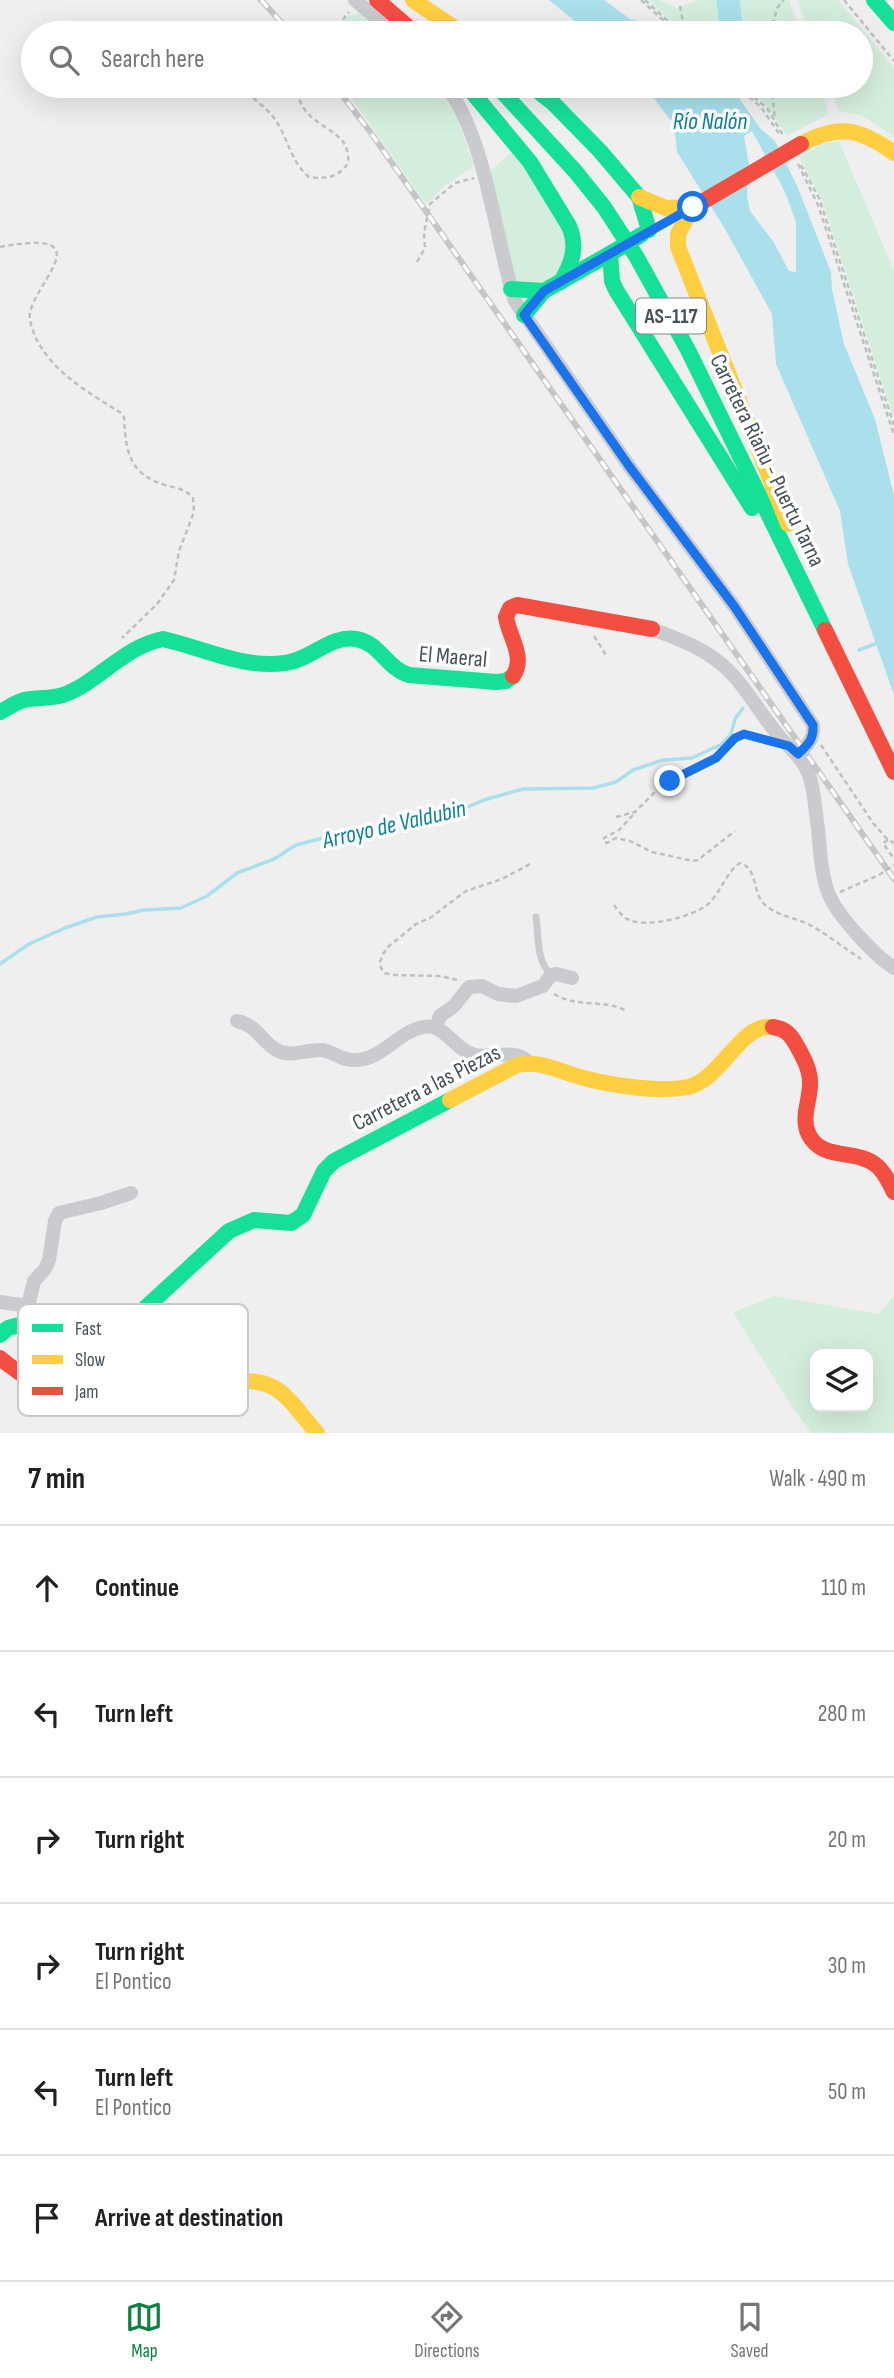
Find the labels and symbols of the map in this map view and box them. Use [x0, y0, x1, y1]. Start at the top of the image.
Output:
water label: Río Nalón [673, 107, 747, 136]
route start [677, 191, 708, 222]
road number: AS-117 [636, 298, 706, 334]
street label: Carretera Riañu - Puertu Tarna [703, 350, 831, 571]
street label: El Maeral [418, 640, 488, 674]
route end [654, 765, 685, 796]
water label: Arroyo de Valdubin [319, 794, 469, 855]
street label: Carretera a las Piezas [348, 1039, 505, 1137]
legend [18, 1304, 248, 1416]
text: Fast [75, 1318, 102, 1341]
text: Slow [75, 1349, 105, 1372]
text: Jam [74, 1381, 98, 1404]

